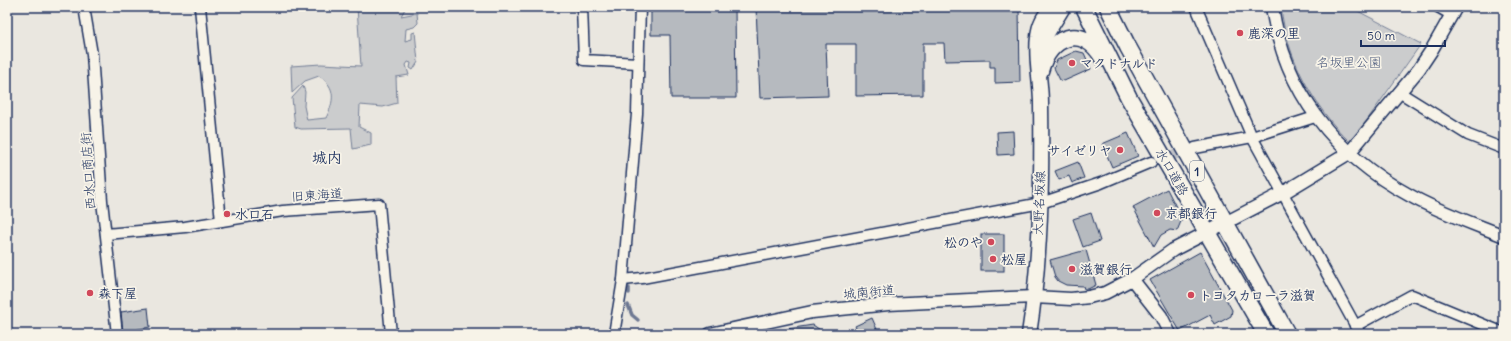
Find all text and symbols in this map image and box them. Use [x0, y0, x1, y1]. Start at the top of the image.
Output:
scale bar [1361, 22, 1445, 48]
place label: 鹿深の里 [1248, 25, 1300, 42]
marker: 鹿深の里 [1235, 28, 1245, 38]
text: 50 m [1367, 28, 1396, 43]
park label: 名坂里公園 [1316, 54, 1382, 71]
place label: マクドナルド [1080, 55, 1157, 72]
marker: マクドナルド [1067, 58, 1077, 68]
street label: 西水口商店街 [77, 131, 99, 211]
place label: サイゼリヤ [1048, 142, 1112, 159]
marker: サイゼリヤ [1115, 145, 1125, 155]
street label: 水口道路 [1152, 145, 1192, 199]
district label: 城内 [312, 148, 342, 167]
road number: 1 [1190, 161, 1204, 181]
street label: 大野名坂線 [1029, 169, 1049, 236]
street label: 旧東海道 [290, 185, 344, 205]
place label: 京都銀行 [1165, 205, 1217, 222]
place label: 水口石 [235, 206, 274, 223]
marker: 京都銀行 [1152, 208, 1162, 218]
marker: 水口石 [222, 209, 232, 219]
place label: 松のや [944, 234, 983, 251]
marker: 松のや [986, 237, 996, 247]
place label: 松屋 [1001, 251, 1027, 268]
marker: 松屋 [988, 254, 998, 264]
place label: 滋賀銀行 [1080, 261, 1132, 278]
marker: 滋賀銀行 [1067, 264, 1077, 274]
street label: 城南街道 [842, 281, 896, 303]
place label: 森下屋 [98, 285, 137, 302]
place label: トヨタカローラ滋賀 [1199, 287, 1316, 304]
marker: 森下屋 [85, 288, 95, 298]
marker: トヨタカローラ滋賀 [1186, 290, 1196, 300]

